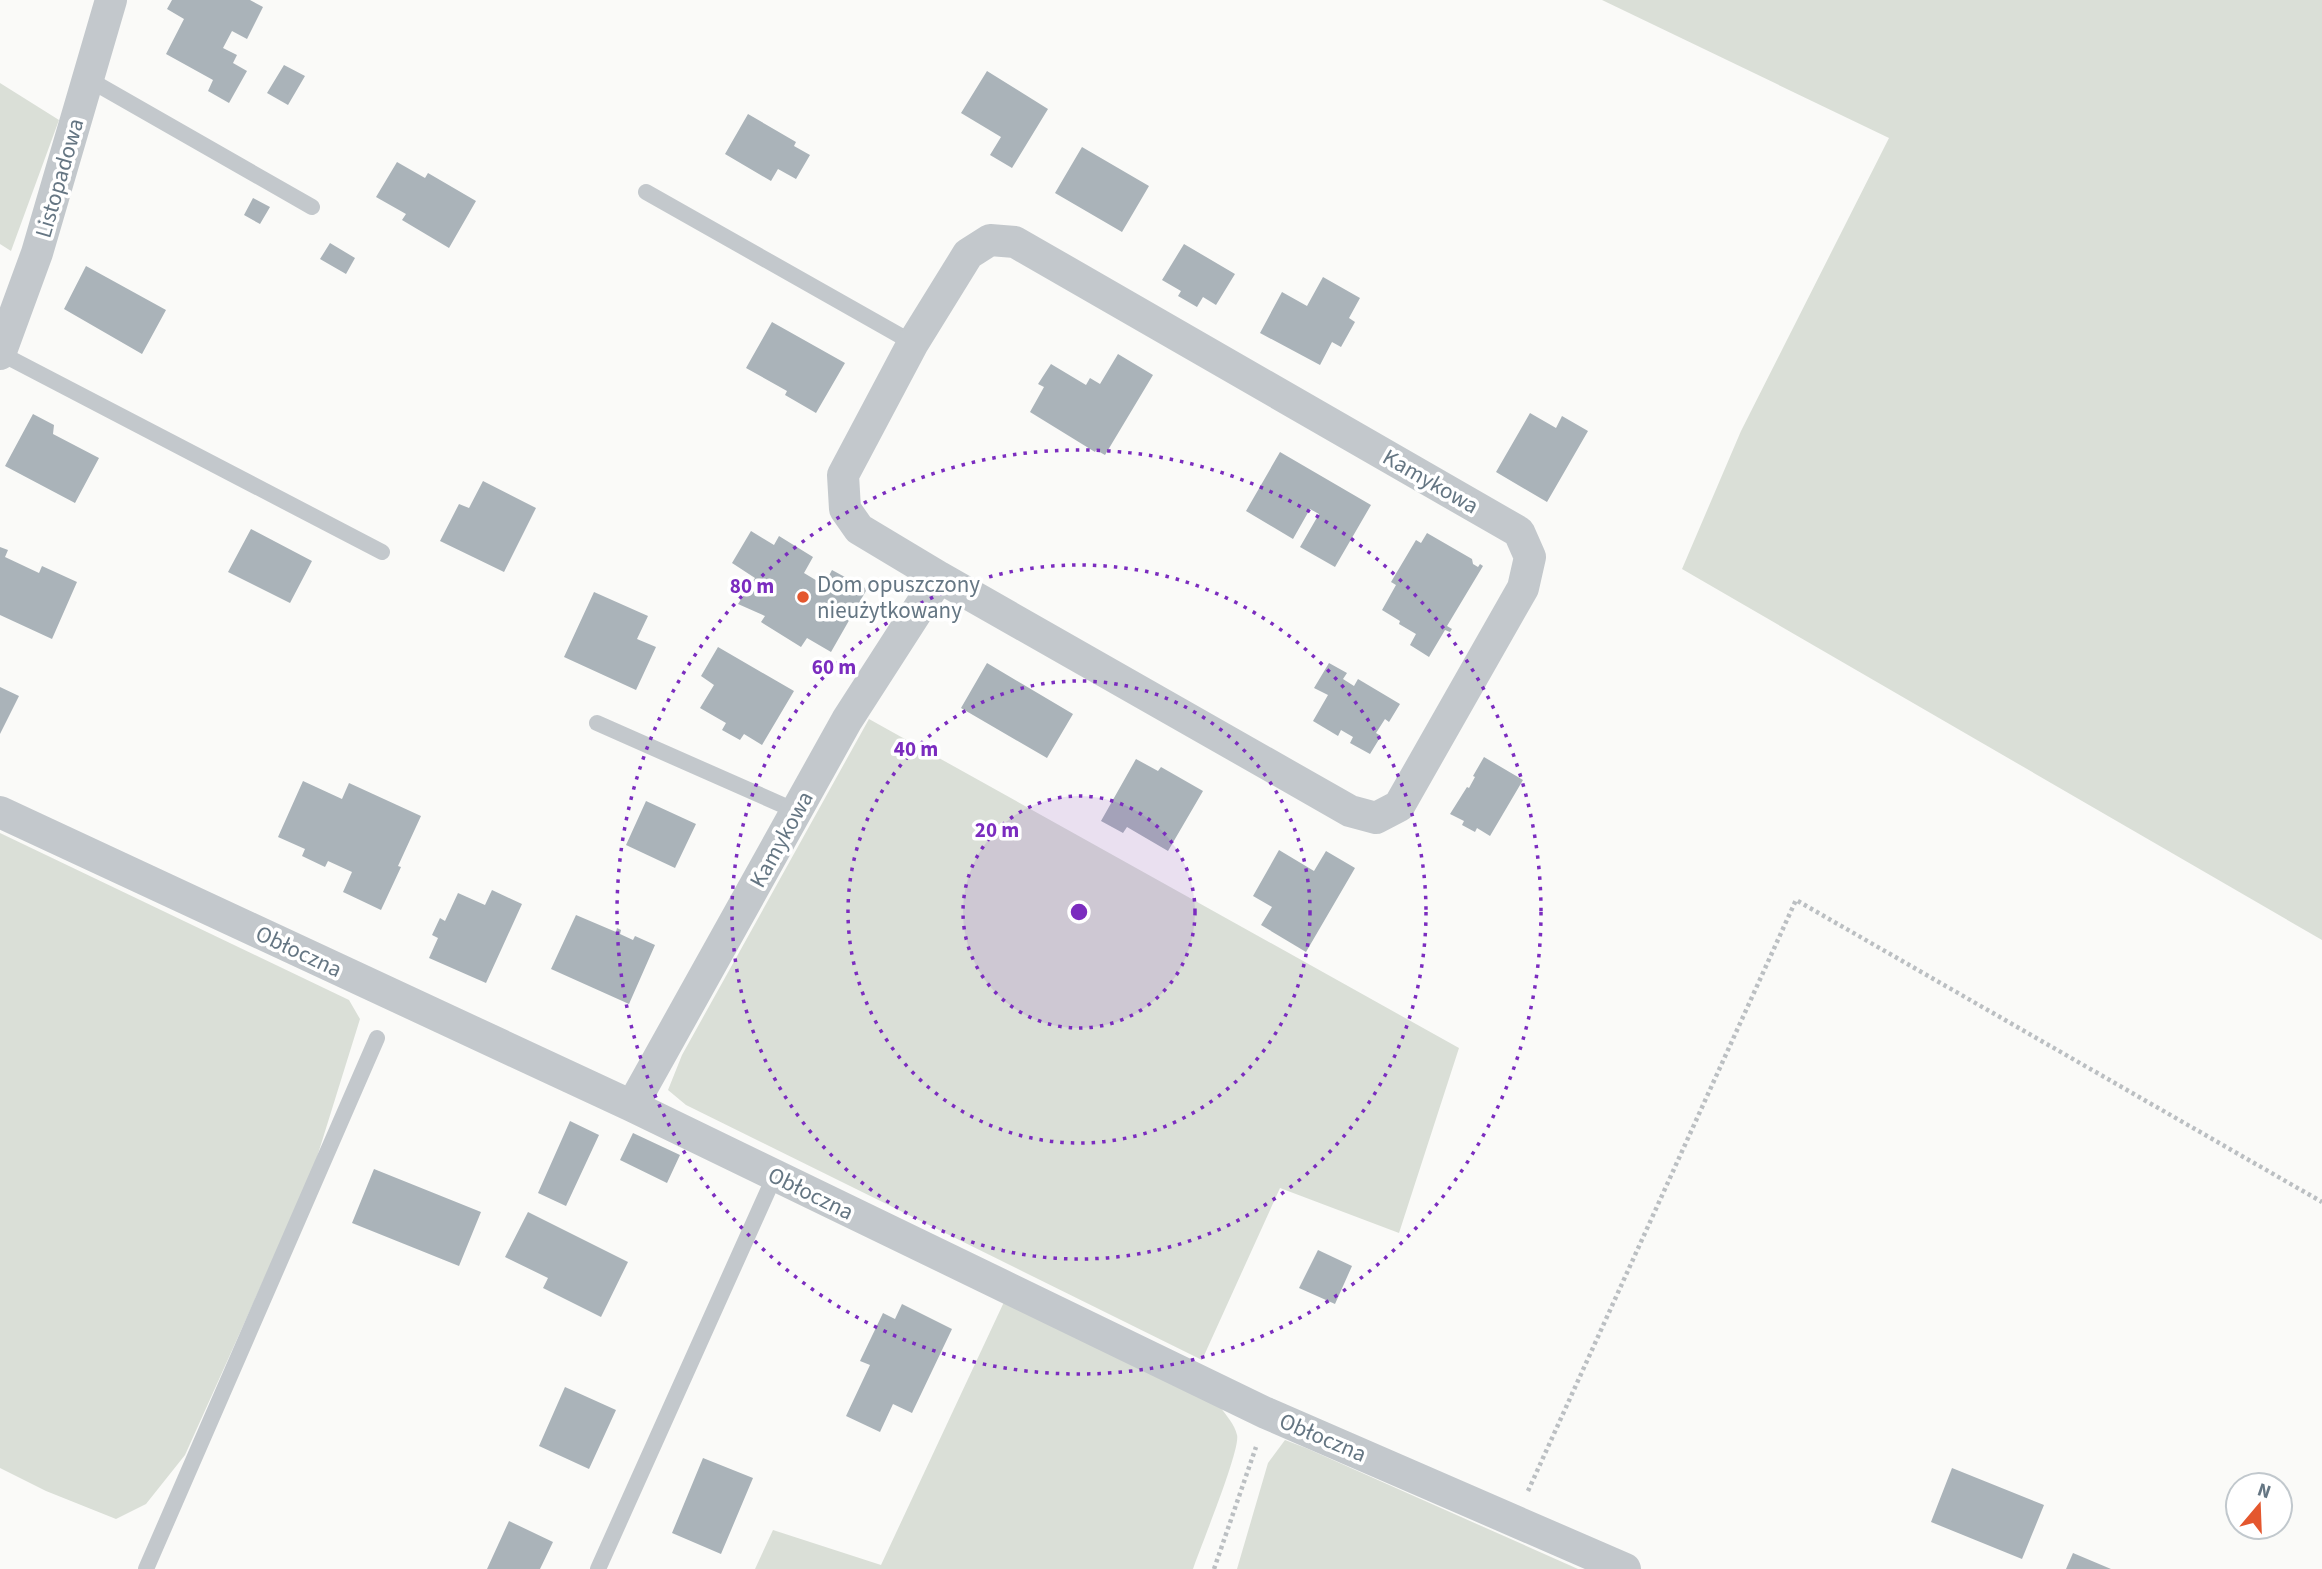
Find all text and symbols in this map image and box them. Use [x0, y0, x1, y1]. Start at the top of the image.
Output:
street label: Listopadowa [27, 114, 92, 242]
street label: Kamykowa [1377, 441, 1485, 522]
place label: Dom opuszczony nieużytkowany [817, 568, 980, 627]
text: 80 m [730, 571, 774, 601]
marker: Dom opuszczony nieużytkowany [795, 589, 811, 605]
text: 60 m [812, 652, 856, 682]
text: 40 m [894, 734, 938, 764]
street label: Kamykowa [741, 785, 822, 894]
text: 20 m [975, 815, 1019, 845]
centre of rings [1067, 900, 1091, 924]
street label: Obłoczna [250, 917, 347, 986]
street label: Obłoczna [762, 1159, 859, 1228]
street label: Obłoczna [1274, 1404, 1371, 1471]
north arrow [2224, 1471, 2294, 1541]
text: N [2254, 1477, 2274, 1506]

